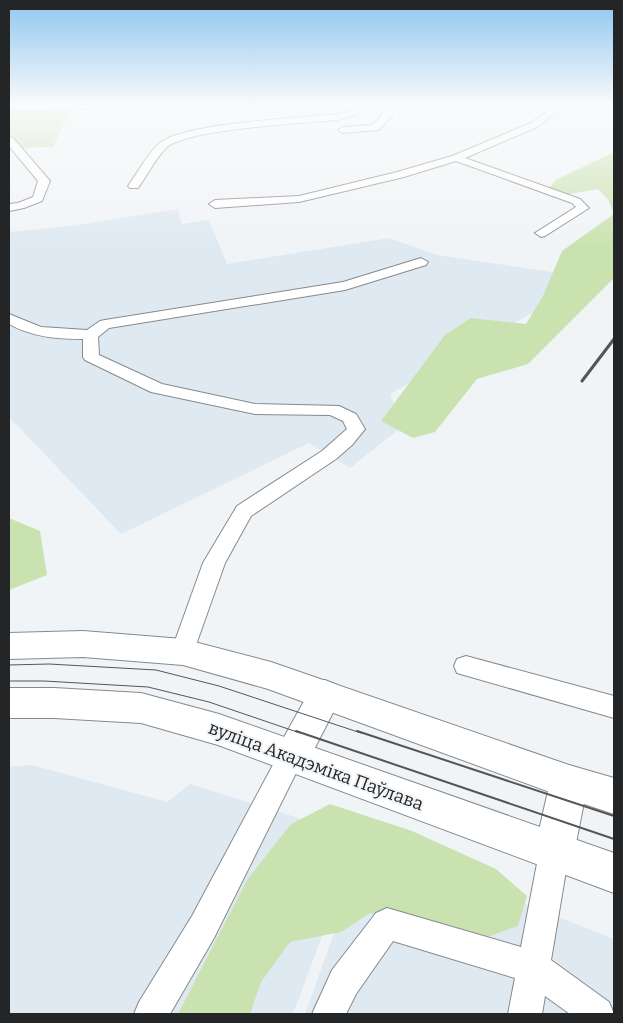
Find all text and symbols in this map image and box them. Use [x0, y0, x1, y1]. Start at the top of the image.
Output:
street label: вуліца Акадэміка Паўлава [205, 717, 427, 815]

